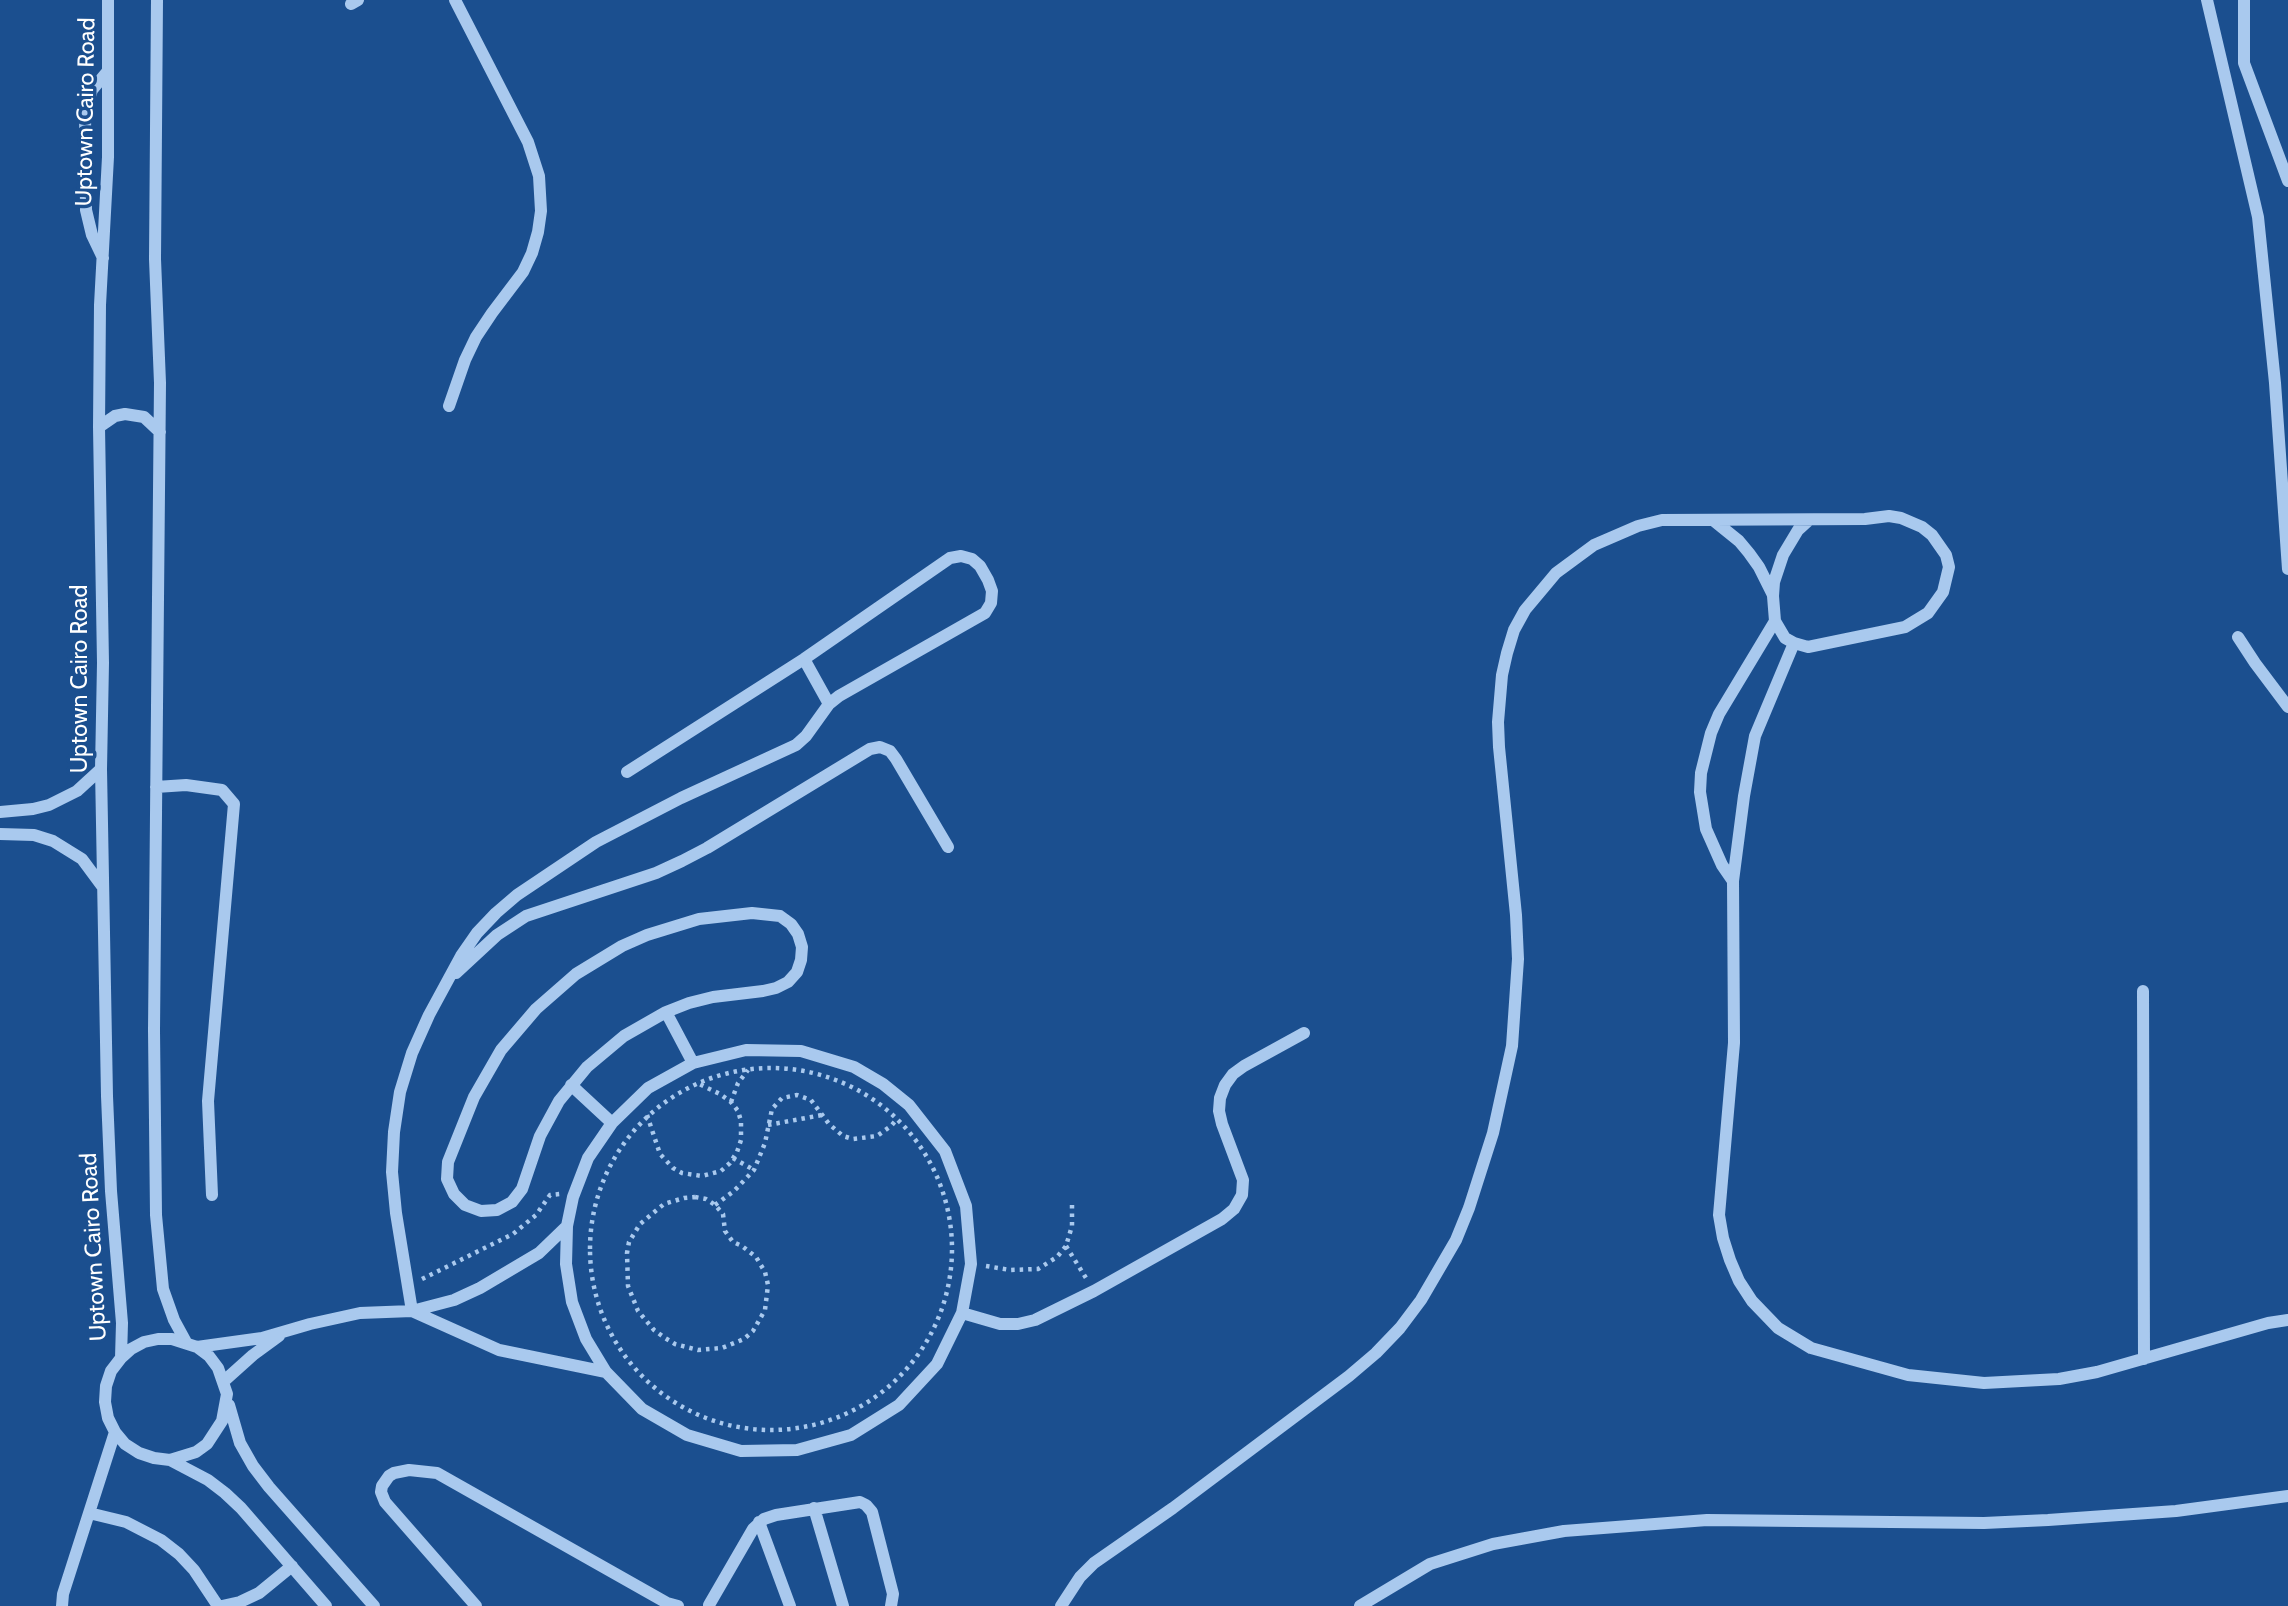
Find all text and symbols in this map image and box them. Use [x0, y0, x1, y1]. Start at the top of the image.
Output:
street label: Uptown Cairo Road [71, 17, 101, 207]
street label: Uptown Cairo Road [66, 585, 94, 773]
street label: Uptown Cairo Road [75, 1152, 113, 1342]

